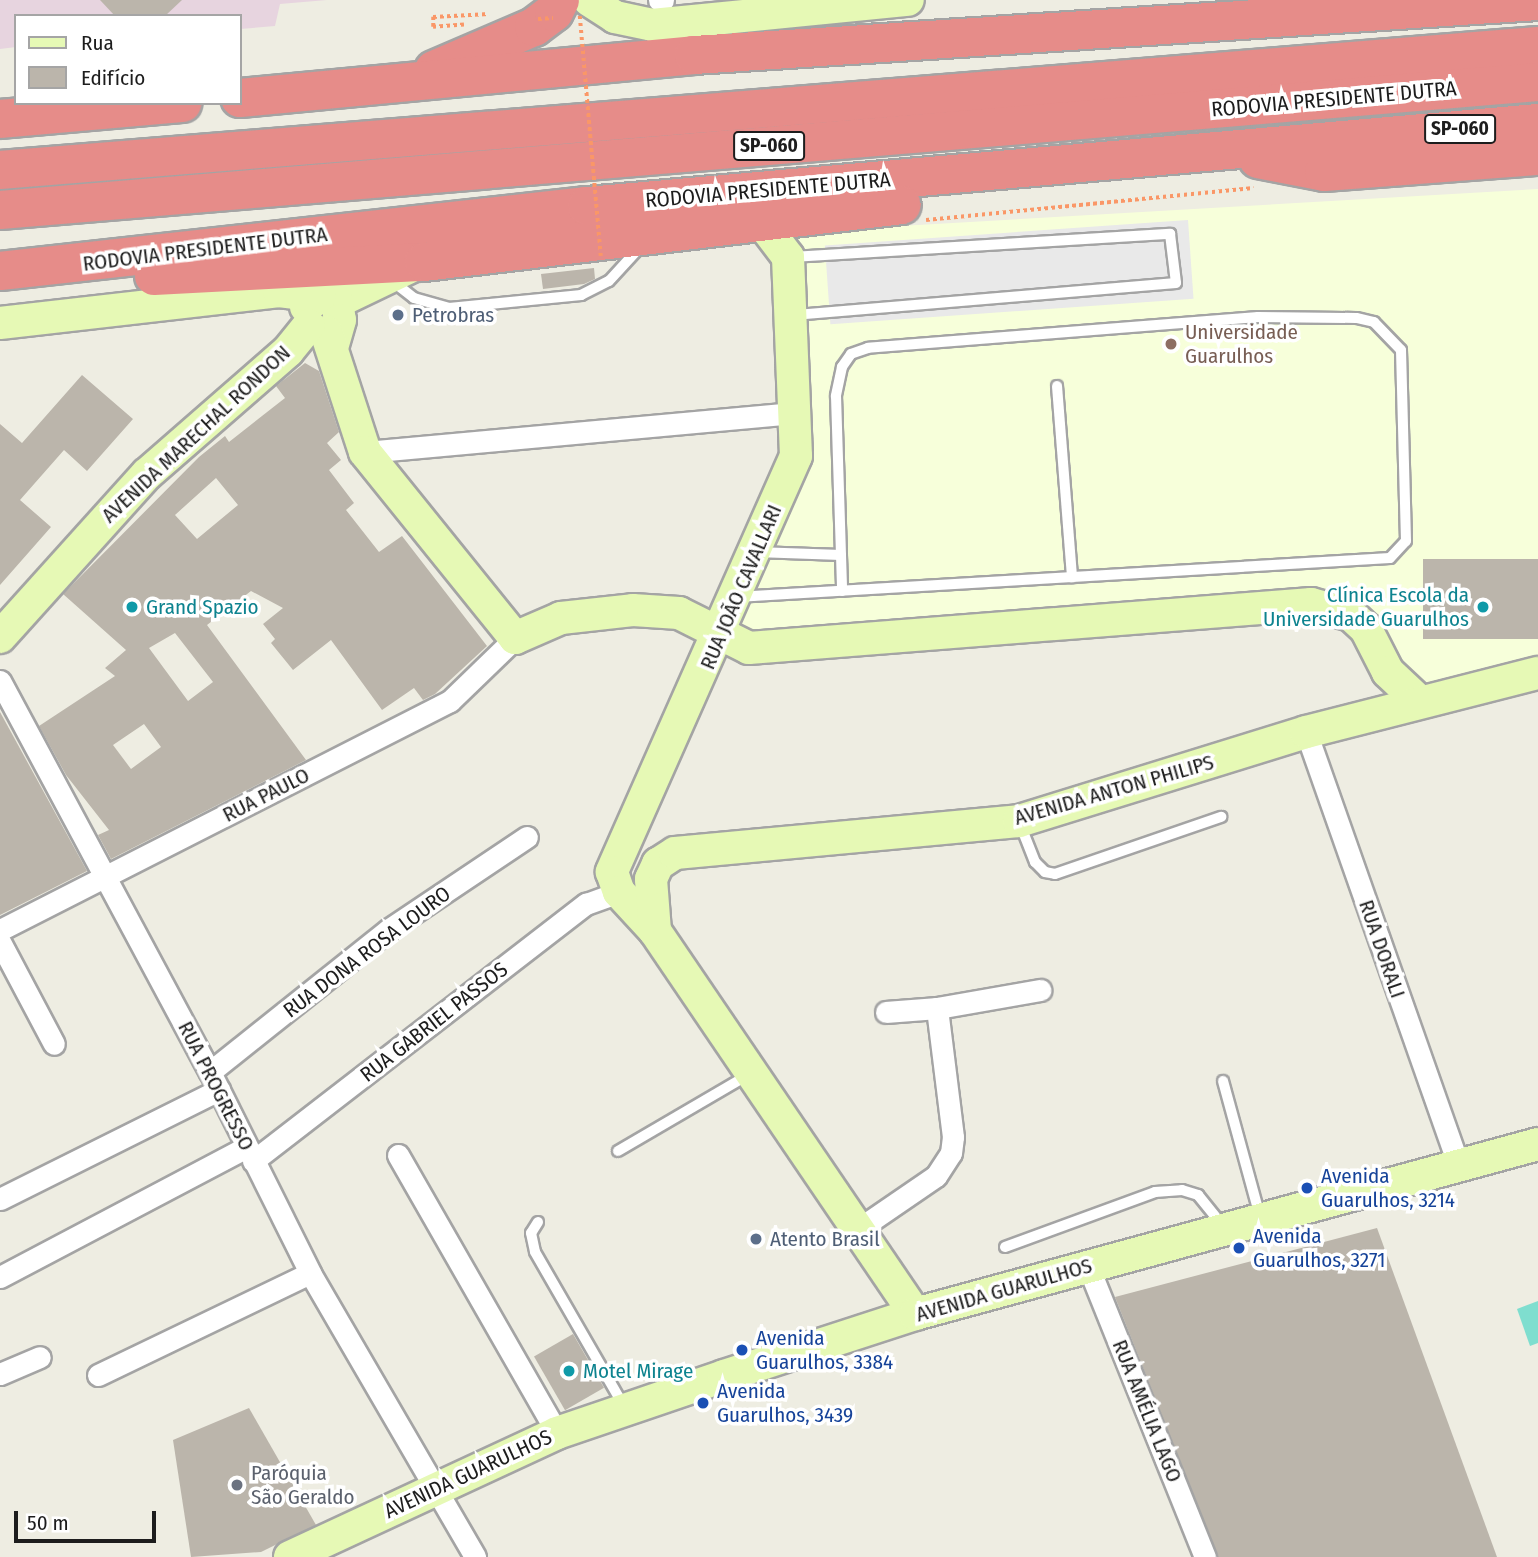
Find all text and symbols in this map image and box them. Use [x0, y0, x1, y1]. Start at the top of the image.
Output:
legend [14, 14, 242, 105]
text: Rua [81, 30, 114, 56]
text: Edifício [81, 65, 145, 91]
street label: RODOVIA PRESIDENTE DUTRA [1210, 76, 1458, 122]
road number: SP-060 [1423, 113, 1497, 144]
road number: SP-060 [732, 130, 806, 162]
street label: RODOVIA PRESIDENTE DUTRA [644, 167, 892, 213]
street label: RODOVIA PRESIDENTE DUTRA [81, 222, 329, 276]
place label: Petrobras [412, 302, 494, 328]
marker: Petrobras [390, 307, 406, 323]
place label: Universidade Guarulhos [1185, 319, 1298, 369]
marker: Universidade Guarulhos [1163, 336, 1179, 352]
street label: AVENIDA MARECHAL RONDON [97, 340, 295, 528]
street label: RUA JOÃO CAVALLARI [695, 501, 787, 673]
place label: Clínica Escola da Universidade Guarulhos [1263, 582, 1469, 632]
place label: Grand Spazio [146, 594, 259, 620]
marker: Grand Spazio [124, 599, 140, 615]
marker: Clínica Escola da Universidade Guarulhos [1475, 599, 1491, 615]
street label: AVENIDA ANTON PHILIPS [1011, 749, 1217, 831]
street label: RUA PAULO [218, 762, 314, 828]
street label: RUA DONA ROSA LOURO [279, 881, 455, 1023]
street label: RUA DORALI [1353, 897, 1411, 1001]
street label: RUA GABRIEL PASSOS [355, 957, 513, 1087]
street label: RUA PROGRESSO [173, 1017, 259, 1155]
place label: Avenida Guarulhos, 3214 [1321, 1163, 1455, 1213]
marker: Avenida Guarulhos, 3214 [1299, 1180, 1315, 1196]
place label: Avenida Guarulhos, 3271 [1253, 1223, 1385, 1273]
place label: Atento Brasil [770, 1226, 880, 1252]
marker: Atento Brasil [748, 1231, 764, 1247]
marker: Avenida Guarulhos, 3271 [1231, 1240, 1247, 1256]
street label: AVENIDA GUARULHOS [913, 1253, 1095, 1327]
place label: Avenida Guarulhos, 3384 [756, 1325, 893, 1375]
street label: RUA AMÉLIA LAGO [1107, 1336, 1187, 1486]
marker: Avenida Guarulhos, 3384 [734, 1342, 750, 1358]
place label: Motel Mirage [583, 1358, 693, 1384]
marker: Motel Mirage [561, 1363, 577, 1379]
place label: Avenida Guarulhos, 3439 [717, 1378, 853, 1428]
marker: Avenida Guarulhos, 3439 [695, 1395, 711, 1411]
street label: AVENIDA GUARULHOS [380, 1424, 556, 1524]
place label: Paróquia São Geraldo [251, 1460, 355, 1510]
marker: Paróquia São Geraldo [229, 1477, 245, 1493]
scale bar [18, 1498, 159, 1542]
text: 50 m [27, 1510, 69, 1536]

